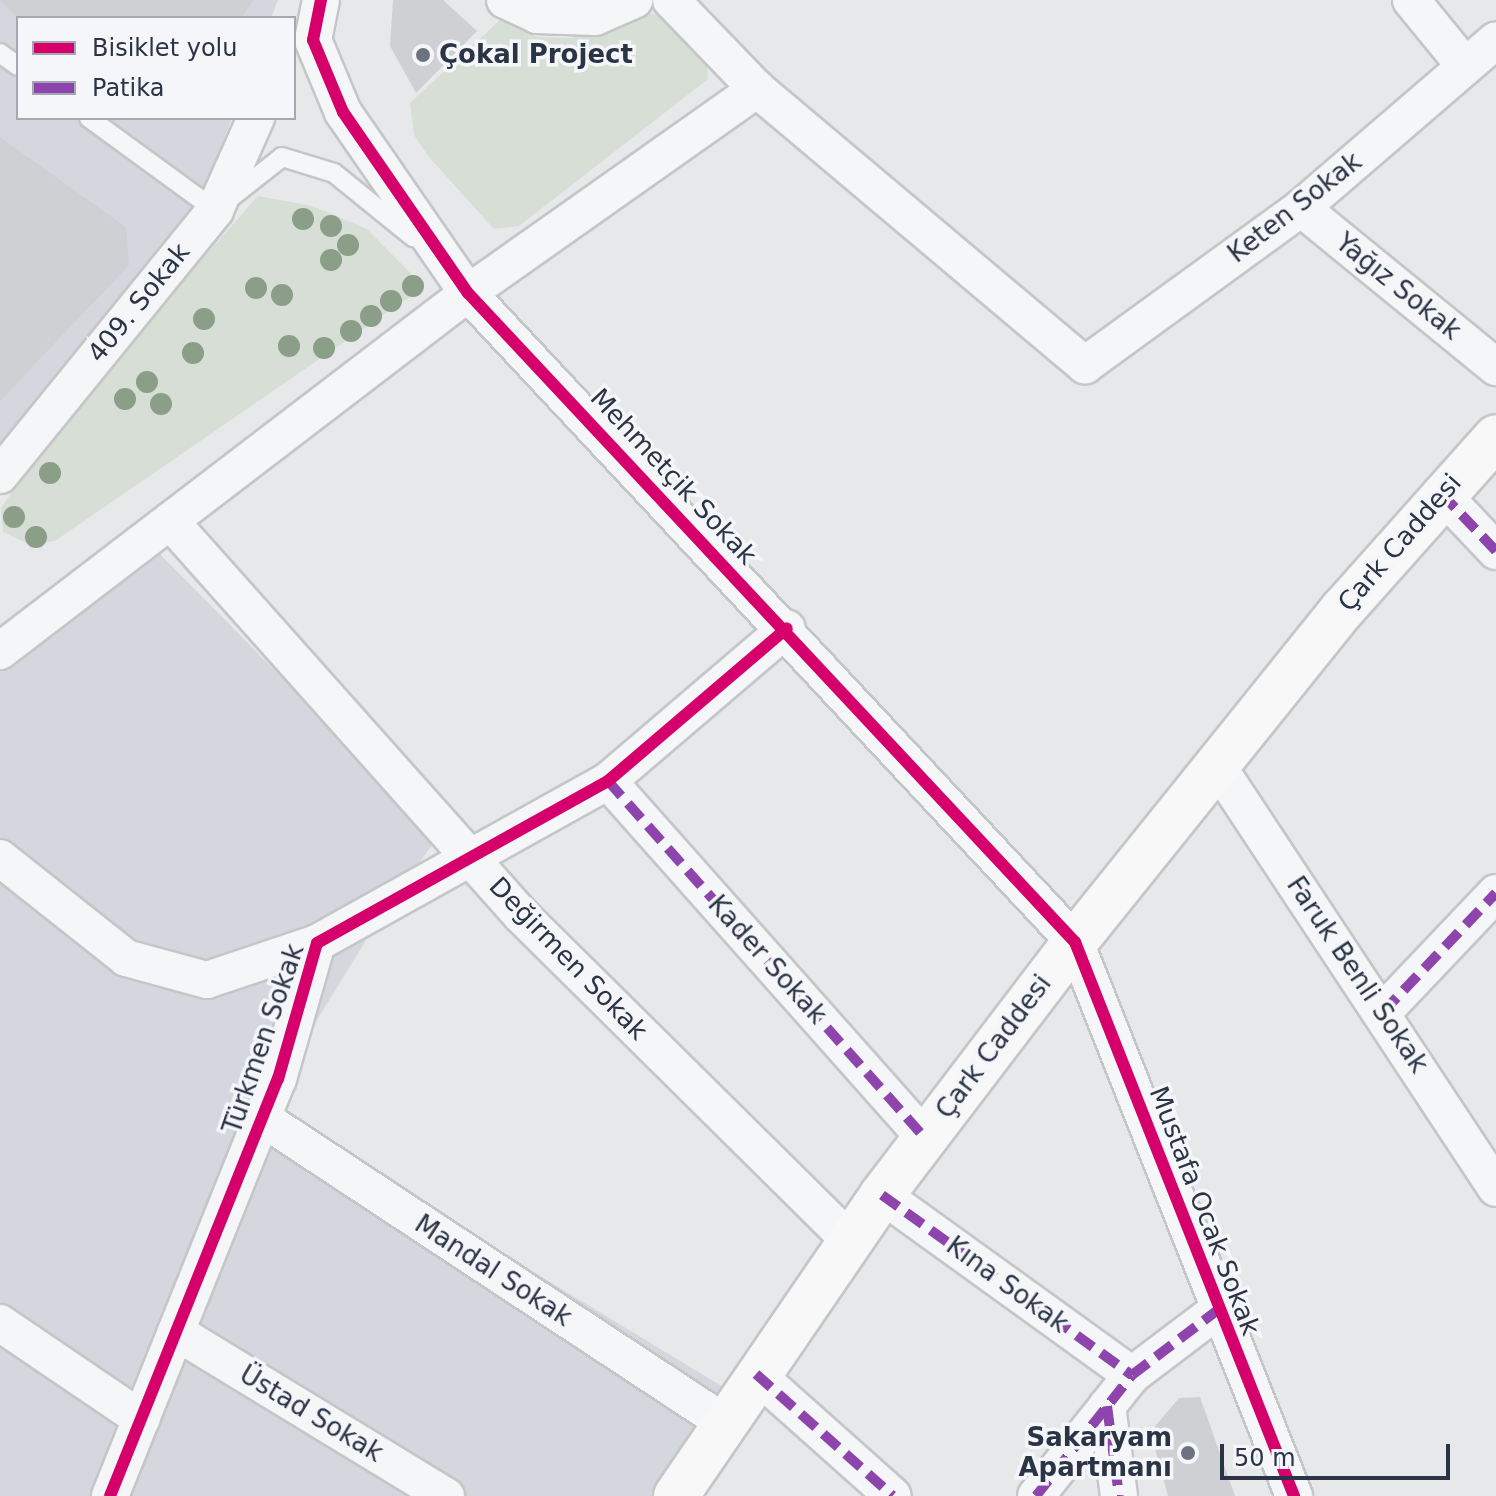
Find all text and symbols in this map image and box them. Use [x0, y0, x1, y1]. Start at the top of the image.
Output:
legend [16, 16, 296, 120]
text: Bisiklet yolu [92, 34, 237, 62]
place label: Çokal Project [439, 39, 633, 71]
marker: Çokal Project [414, 46, 432, 64]
text: Patika [92, 74, 164, 102]
street label: Keten Sokak [1222, 146, 1368, 270]
street label: Yağız Sokak [1329, 227, 1467, 347]
street label: 409. Sokak [82, 237, 196, 369]
street label: Mehmetçik Sokak [583, 383, 763, 571]
street label: Çark Caddesi [1332, 468, 1468, 618]
street label: Değirmen Sokak [482, 871, 654, 1047]
street label: Faruk Benli Sokak [1280, 871, 1434, 1079]
street label: Kader Sokak [701, 889, 833, 1031]
street label: Türkmen Sokak [217, 940, 311, 1138]
street label: Çark Caddesi [930, 969, 1058, 1125]
street label: Mustafa Ocak Sokak [1142, 1082, 1266, 1340]
street label: Mandal Sokak [409, 1209, 577, 1333]
street label: Kına Sokak [940, 1230, 1074, 1340]
street label: Üstad Sokak [234, 1359, 388, 1469]
place label: Sakaryam Apartmanı [1018, 1422, 1172, 1484]
scale bar [1224, 1428, 1454, 1478]
marker: Sakaryam Apartmanı [1179, 1444, 1197, 1462]
text: 50 m [1234, 1444, 1296, 1472]

